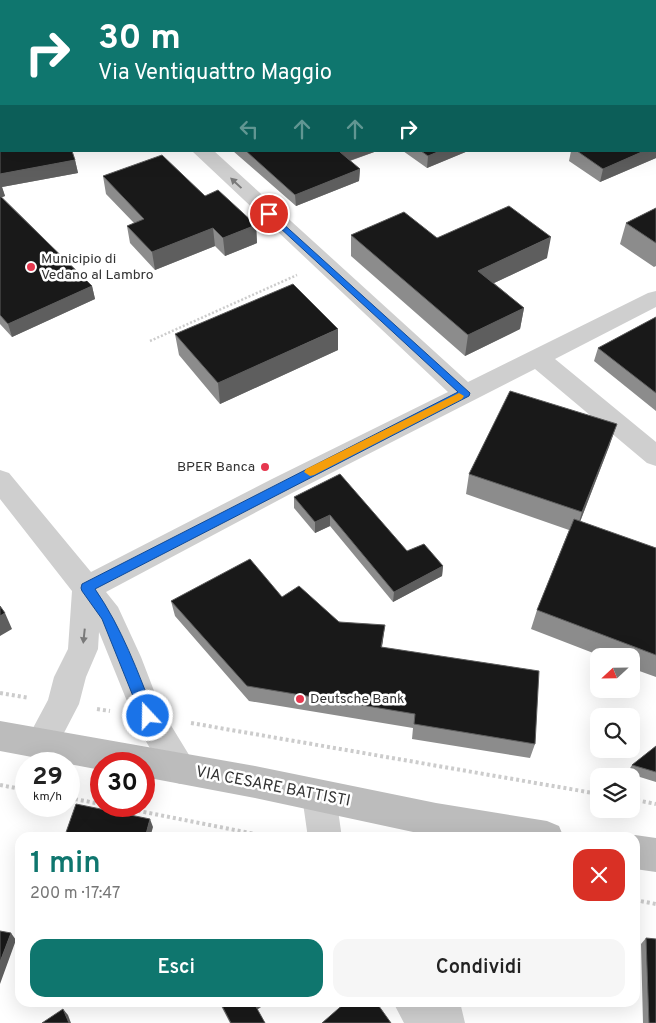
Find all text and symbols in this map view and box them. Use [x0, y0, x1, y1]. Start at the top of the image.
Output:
text: 30 m [98, 17, 181, 61]
icon: right [15, 20, 80, 85]
text: Via Ventiquattro Maggio [98, 60, 332, 87]
icon: left [235, 115, 263, 143]
icon: ahead [288, 115, 316, 143]
icon: ahead [341, 115, 369, 143]
icon: right [394, 115, 422, 143]
one-way arrow [230, 177, 242, 189]
pin [248, 193, 290, 235]
icon: arrive [255, 200, 283, 228]
place label: Municipio di Vedano al Lambro [41, 251, 154, 284]
marker: Municipio di Vedano al Lambro [25, 261, 37, 273]
place label: BPER Banca [177, 459, 255, 476]
marker: BPER Banca [259, 461, 271, 473]
one-way arrow [80, 629, 88, 645]
north arrow [590, 648, 640, 698]
map controls [590, 648, 640, 818]
position arrow [121, 689, 173, 741]
place label: Deutsche Bank [310, 691, 405, 708]
marker: Deutsche Bank [294, 693, 306, 705]
button: search [590, 708, 640, 758]
speed limit sign: 30 [90, 752, 155, 817]
text: 29 [32, 762, 63, 794]
street label: VIA CESARE BATTISTI [194, 762, 352, 812]
button: layers [590, 768, 640, 818]
text: km/h [33, 789, 62, 805]
text: 1 min [30, 846, 101, 883]
button: close [573, 849, 625, 901]
text: 200 m · 17:47 [30, 884, 120, 904]
button: Esci [30, 939, 323, 997]
button: Condividi [333, 939, 625, 997]

